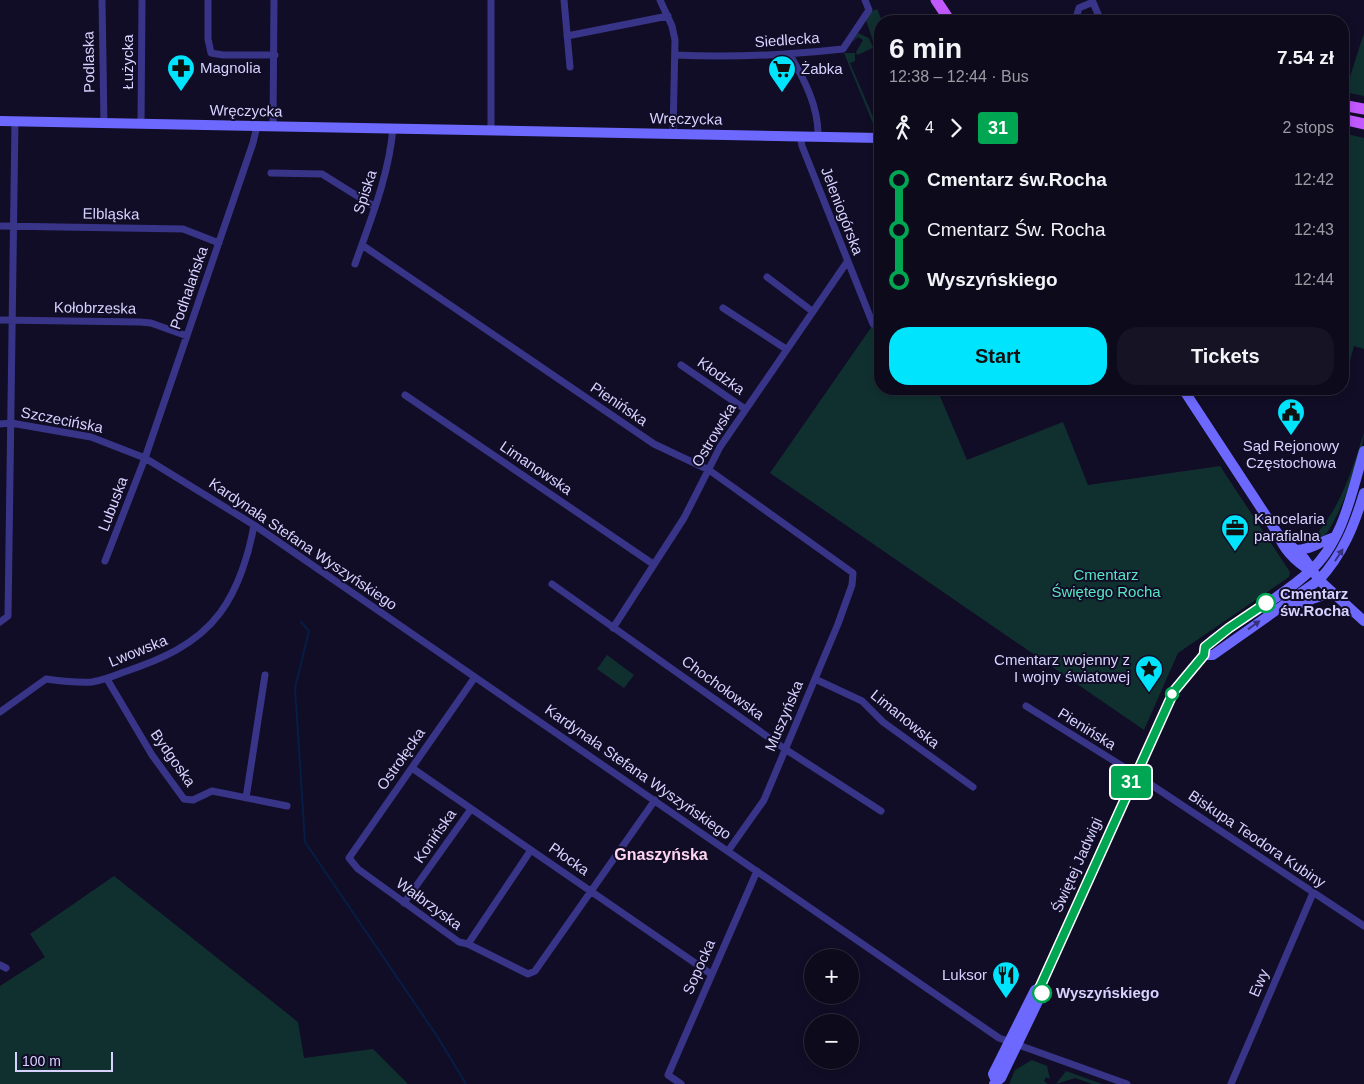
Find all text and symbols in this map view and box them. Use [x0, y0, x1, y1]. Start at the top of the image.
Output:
street label: Siedlecka [754, 29, 821, 50]
street label: Podlaska [79, 30, 98, 93]
text: 6 min [889, 33, 962, 64]
street label: Łużycka [119, 34, 136, 90]
text: 7.54 zł [1277, 47, 1334, 68]
pharmacy icon: Magnolia [166, 53, 196, 92]
supermarket icon: Żabka [767, 54, 797, 93]
place label: Magnolia [200, 59, 262, 76]
place label: Żabka [801, 60, 843, 77]
text: 12:38 – 12:44 · Bus [889, 68, 1029, 85]
street label: Wręczycka [209, 101, 283, 120]
street label: Wręczycka [649, 109, 723, 128]
icon: walk [889, 114, 917, 142]
icon: forward [942, 114, 970, 142]
text: 31 [988, 118, 1008, 138]
text: 4 [925, 119, 934, 136]
text: 2 stops [1282, 119, 1334, 136]
street label: Jeleniogórska [818, 165, 867, 258]
street label: Spiska [349, 167, 380, 216]
text: Cmentarz św.Rocha [927, 169, 1107, 190]
text: 12:42 [1294, 171, 1334, 188]
street label: Elbląska [83, 205, 140, 223]
text: Cmentarz Św. Rocha [927, 219, 1105, 240]
text: 12:43 [1294, 221, 1334, 238]
street label: Podhalańska [166, 243, 211, 332]
text: Wyszyńskiego [927, 269, 1058, 290]
text: 12:44 [1294, 271, 1334, 288]
street label: Kołobrzeska [54, 298, 137, 317]
button: Start [889, 327, 1107, 385]
button: Tickets [1117, 327, 1334, 385]
street label: Kłodzka [695, 353, 749, 398]
street label: Pienińska [588, 378, 652, 429]
public building icon: Sąd Rejonowy Częstochowa [1276, 397, 1306, 436]
street label: Ostrowska [688, 399, 739, 469]
street label: Szczecińska [20, 403, 105, 436]
street label: Limanowska [497, 437, 576, 498]
place label: Sąd Rejonowy Częstochowa [1243, 437, 1340, 471]
street label: Lubuska [94, 474, 131, 533]
street label: Kardynała Stefana Wyszyńskiego [206, 474, 401, 613]
place label: Kancelaria parafialna [1254, 510, 1326, 544]
office icon: Kancelaria parafialna [1220, 513, 1250, 552]
one-way arrow [1334, 548, 1344, 561]
park label: Cmentarz Świętego Rocha [1051, 566, 1161, 600]
place label: Cmentarz św.Rocha [1280, 585, 1350, 619]
marker: Cmentarz św.Rocha [1256, 593, 1276, 613]
one-way arrow [1247, 620, 1260, 631]
street label: Lwowska [106, 631, 170, 670]
place label: Cmentarz wojenny z I wojny światowej [994, 651, 1130, 685]
street label: Chochołowska [679, 652, 768, 724]
place icon: Cmentarz wojenny z I wojny światowej [1134, 654, 1164, 693]
street label: Muszyńska [761, 677, 806, 754]
street label: Limanowska [868, 686, 944, 752]
unlabelled marker [1165, 687, 1179, 701]
street label: Kardynała Stefana Wyszyńskiego [542, 701, 735, 843]
street label: Pienińska [1055, 704, 1120, 753]
street label: Ostrołęcka [373, 724, 428, 793]
street label: Bydgoska [148, 726, 200, 790]
line badge: 31 [1108, 766, 1154, 798]
text: 31 [1121, 772, 1141, 792]
street label: Biskupa Teodora Kubiny [1186, 786, 1329, 891]
street label: Konińska [410, 805, 460, 866]
street label: Świętej Jadwigi [1048, 814, 1105, 915]
street label: Płocka [546, 839, 593, 879]
district label: Gnaszyńska [614, 846, 708, 863]
street label: Wałbrzyska [393, 874, 466, 933]
street label: Sopocka [679, 936, 718, 997]
map controls [804, 949, 859, 1069]
button: + [804, 949, 859, 1004]
restaurant icon: Luksor [991, 960, 1021, 999]
place label: Luksor [942, 966, 987, 983]
street label: Ewy [1245, 966, 1272, 999]
marker: Wyszyńskiego [1032, 983, 1052, 1003]
place label: Wyszyńskiego [1056, 984, 1159, 1001]
button: − [804, 1014, 859, 1069]
scale bar [15, 1049, 112, 1072]
text: 100 m [22, 1053, 61, 1069]

